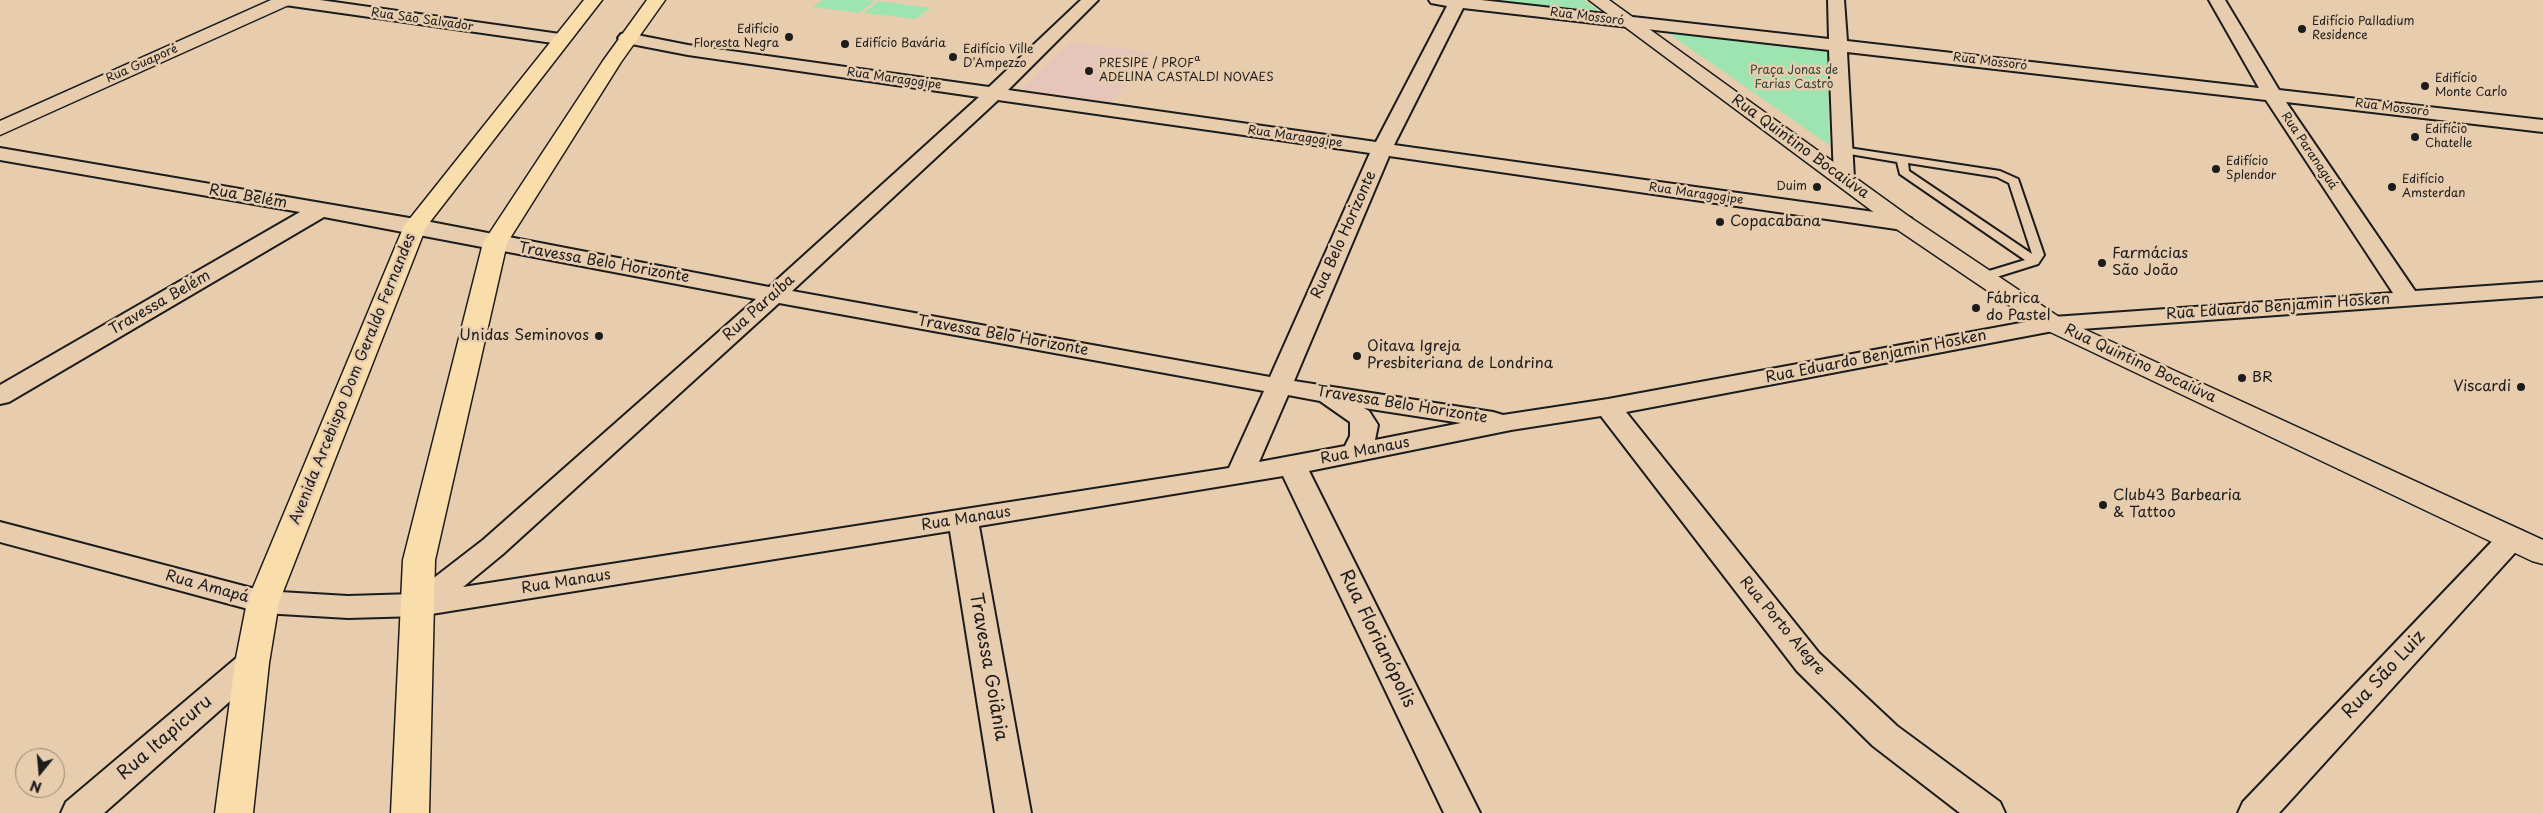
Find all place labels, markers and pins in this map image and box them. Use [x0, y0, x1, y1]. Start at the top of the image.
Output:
place label: Edifício Palladium Residence [2312, 15, 2414, 43]
place label: Edifício Floresta Negra [693, 23, 779, 51]
marker: Edifício Palladium Residence [2296, 23, 2308, 35]
marker: Edifício Floresta Negra [783, 31, 795, 43]
place label: Edifício Bavária [855, 37, 946, 51]
marker: Edifício Bavária [839, 38, 851, 50]
place label: Edifício Ville D'Ampezzo [963, 43, 1033, 71]
marker: Edifício Ville D'Ampezzo [947, 51, 959, 63]
place label: PRESIPE / PROFª ADELINA CASTALDI NOVAES [1099, 57, 1274, 85]
marker: PRESIPE / PROFª ADELINA CASTALDI NOVAES [1083, 65, 1095, 77]
place label: Edifício Monte Carlo [2435, 72, 2507, 100]
marker: Edifício Monte Carlo [2419, 80, 2431, 92]
place label: Edifício Chatelle [2425, 123, 2472, 151]
marker: Edifício Chatelle [2409, 131, 2421, 143]
place label: Edifício Splendor [2226, 155, 2276, 183]
marker: Edifício Splendor [2210, 163, 2222, 175]
place label: Edifício Amsterdan [2402, 173, 2465, 201]
place label: Duim [1776, 180, 1807, 194]
marker: Duim [1811, 181, 1823, 193]
marker: Edifício Amsterdan [2386, 181, 2398, 193]
place label: Copacabana [1730, 213, 1821, 231]
marker: Copacabana [1714, 216, 1726, 228]
place label: Farmácias São João [2112, 245, 2188, 280]
marker: Farmácias São João [2096, 257, 2108, 269]
place label: Fábrica do Pastel [1986, 290, 2051, 325]
marker: Fábrica do Pastel [1970, 302, 1982, 314]
place label: Unidas Seminovos [459, 327, 589, 345]
marker: Unidas Seminovos [593, 330, 605, 342]
place label: Oitava Igreja Presbiteriana de Londrina [1367, 338, 1553, 373]
marker: Oitava Igreja Presbiteriana de Londrina [1351, 350, 1363, 362]
place label: BR [2252, 369, 2273, 387]
marker: BR [2236, 372, 2248, 384]
place label: Viscardi [2453, 378, 2511, 396]
marker: Viscardi [2515, 381, 2527, 393]
place label: Club43 Barbearia & Tattoo [2113, 487, 2241, 522]
marker: Club43 Barbearia & Tattoo [2097, 499, 2109, 511]

